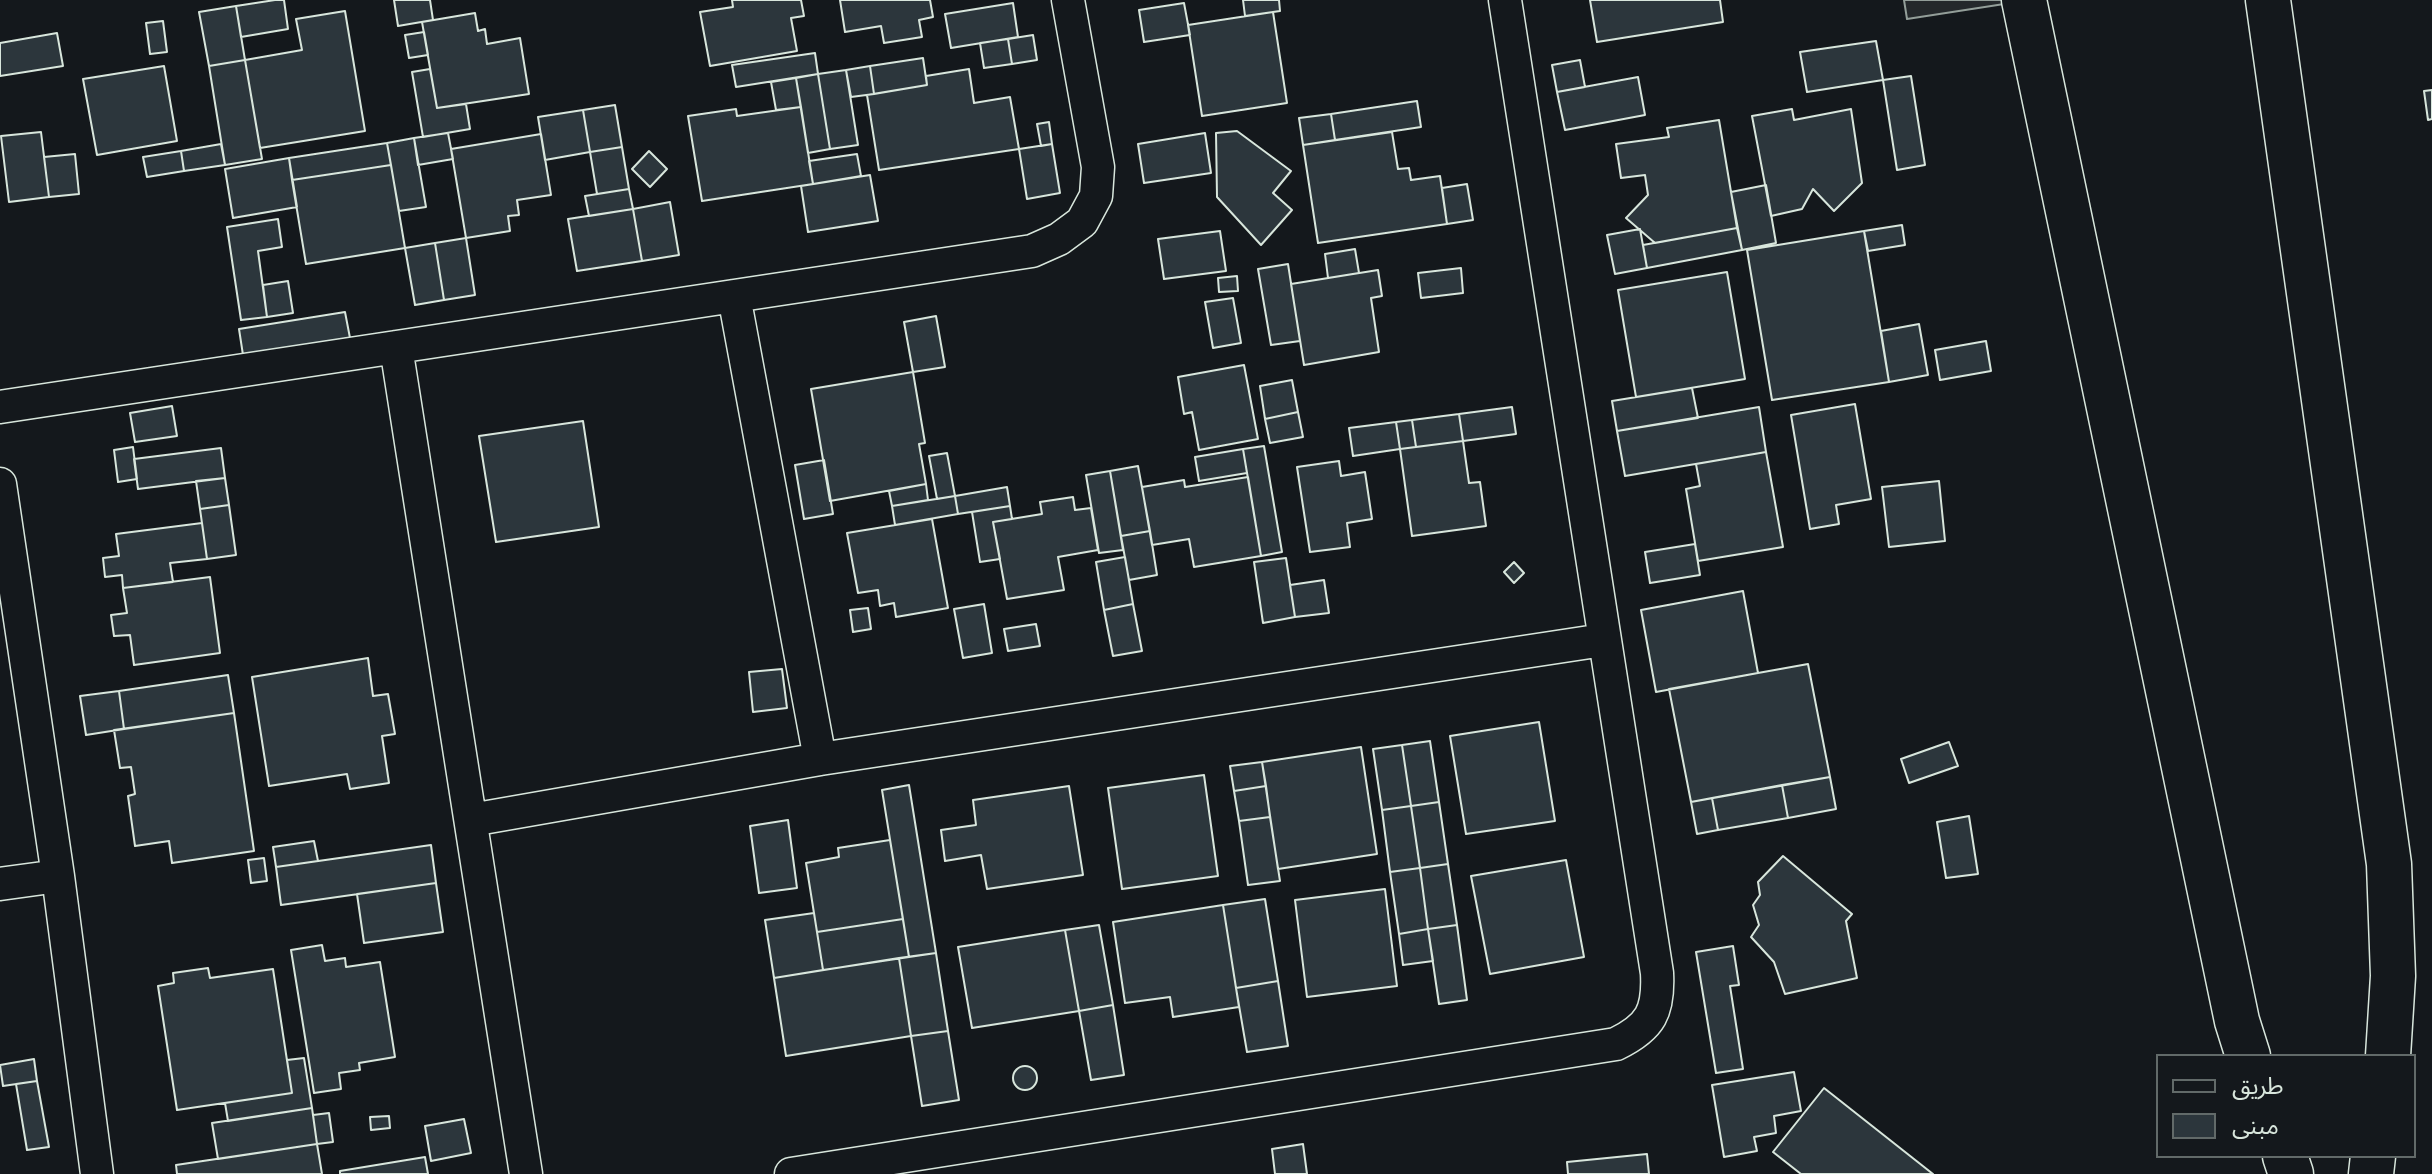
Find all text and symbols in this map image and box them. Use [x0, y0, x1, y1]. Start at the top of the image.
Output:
legend [2156, 1054, 2416, 1158]
text: طريق [2232, 1069, 2284, 1101]
text: مبنى [2232, 1109, 2279, 1141]

